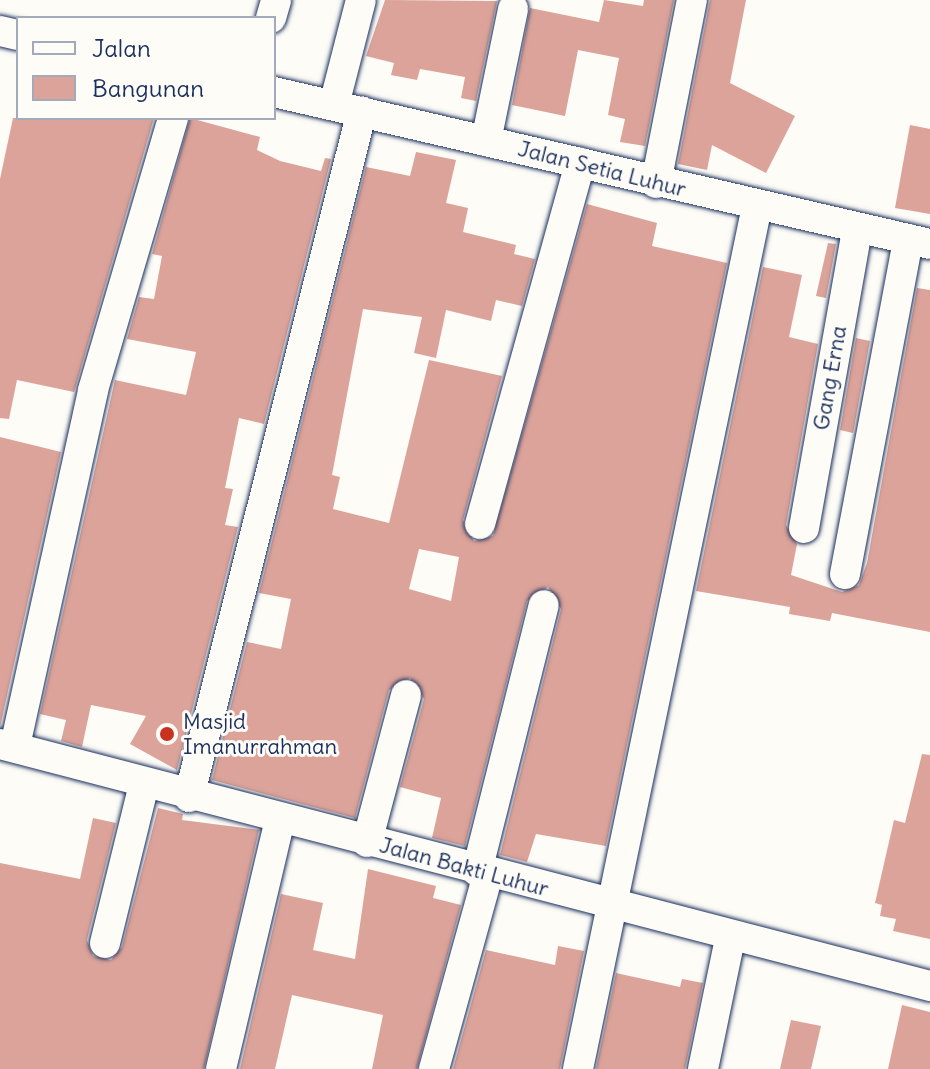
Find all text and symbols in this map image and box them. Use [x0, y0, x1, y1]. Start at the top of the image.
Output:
legend [16, 16, 276, 120]
text: Jalan [92, 33, 151, 63]
text: Bangunan [92, 73, 204, 103]
street label: Jalan Setia Luhur [515, 135, 689, 203]
street label: Gang Erna [808, 324, 852, 432]
place label: Masjid Imanurrahman [183, 708, 337, 760]
marker: Masjid Imanurrahman [158, 725, 176, 743]
street label: Jalan Bakti Luhur [377, 832, 551, 902]

